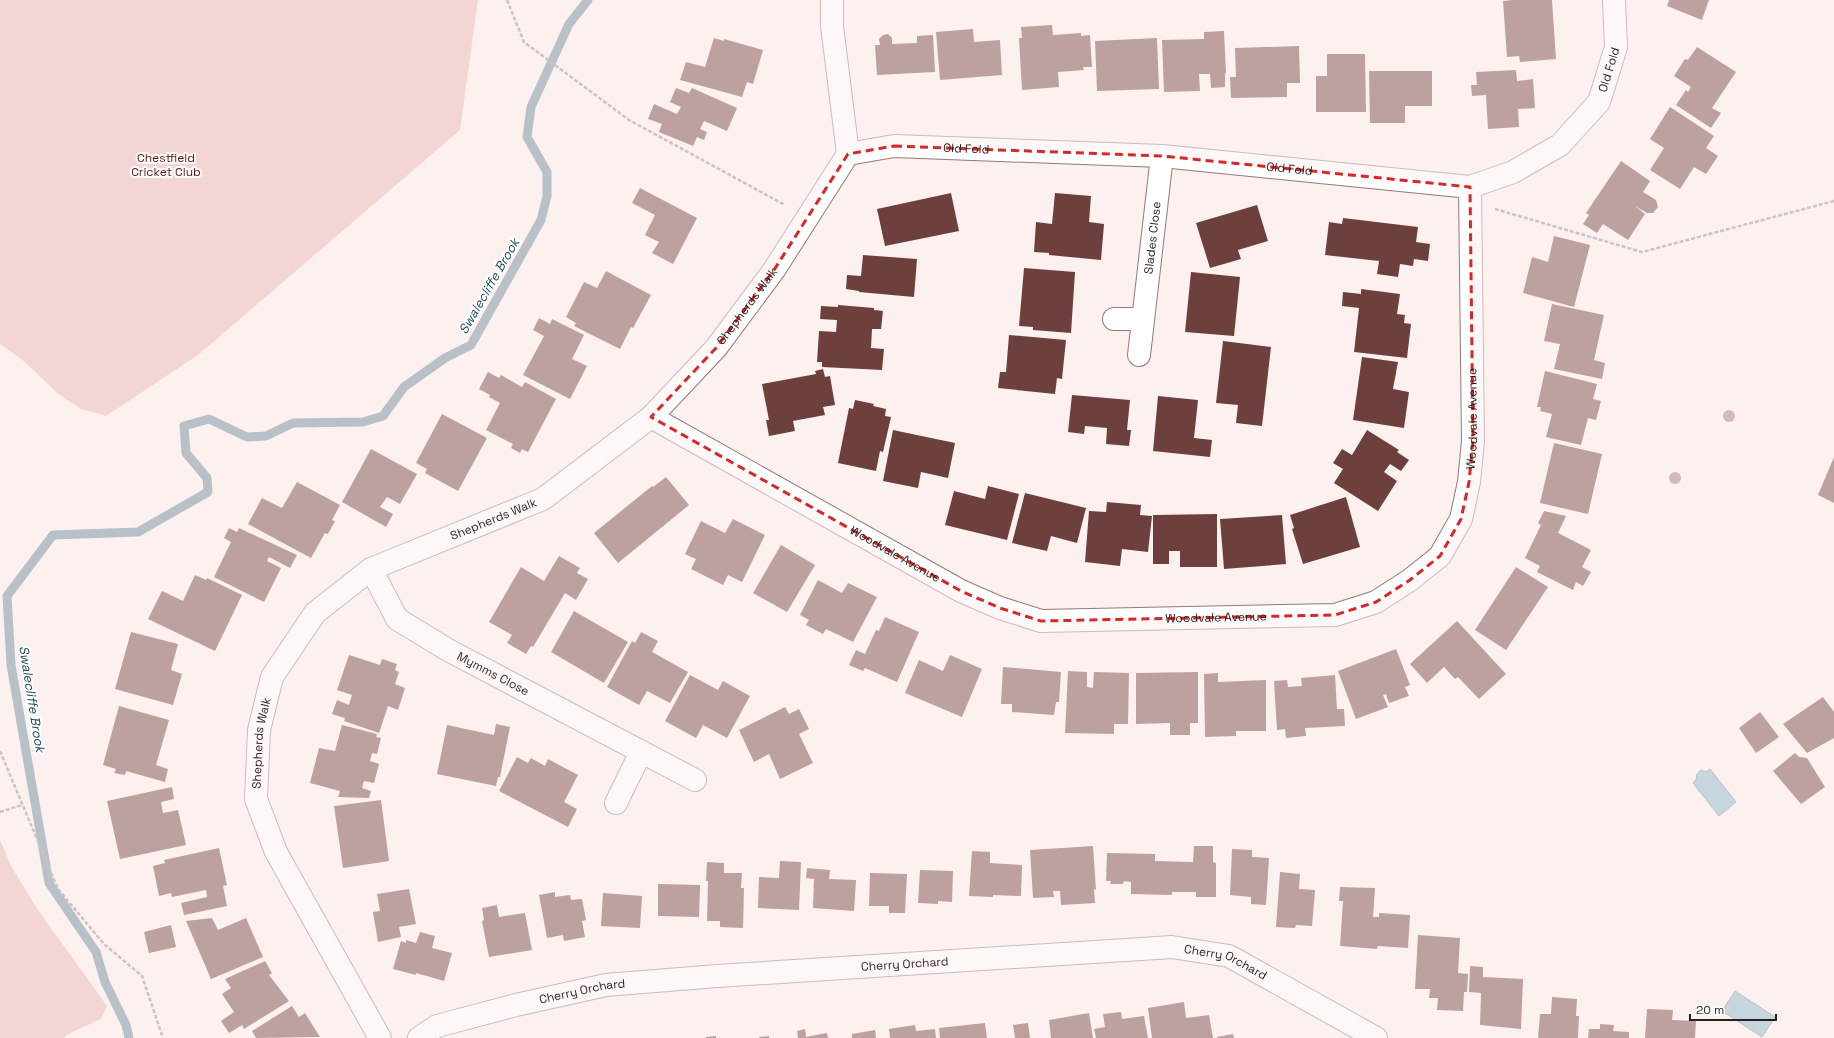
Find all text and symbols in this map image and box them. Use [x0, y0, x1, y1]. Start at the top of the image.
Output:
street label: Old Fold [1594, 45, 1623, 94]
street label: Old Fold [943, 140, 990, 158]
park label: Chestfield Cricket Club [131, 150, 201, 180]
street label: Old Fold [1266, 159, 1313, 179]
street label: Slades Close [1140, 201, 1165, 275]
water label: Swalecliffe Brook [455, 233, 524, 337]
street label: Shepherds Walk [713, 264, 781, 348]
street label: Woodvale Avenue [1462, 368, 1481, 470]
street label: Shepherds Walk [448, 494, 540, 544]
street label: Woodvale Avenue [847, 522, 943, 586]
street label: Woodvale Avenue [1165, 608, 1267, 626]
water label: Swalecliffe Brook [15, 644, 49, 756]
street label: Mymms Close [454, 648, 532, 699]
street label: Shepherds Walk [248, 695, 275, 789]
street label: Cherry Orchard [1183, 941, 1270, 984]
street label: Cherry Orchard [860, 953, 949, 975]
street label: Cherry Orchard [538, 975, 626, 1008]
scale bar [1690, 996, 1776, 1022]
text: 20 m [1696, 1002, 1724, 1018]

